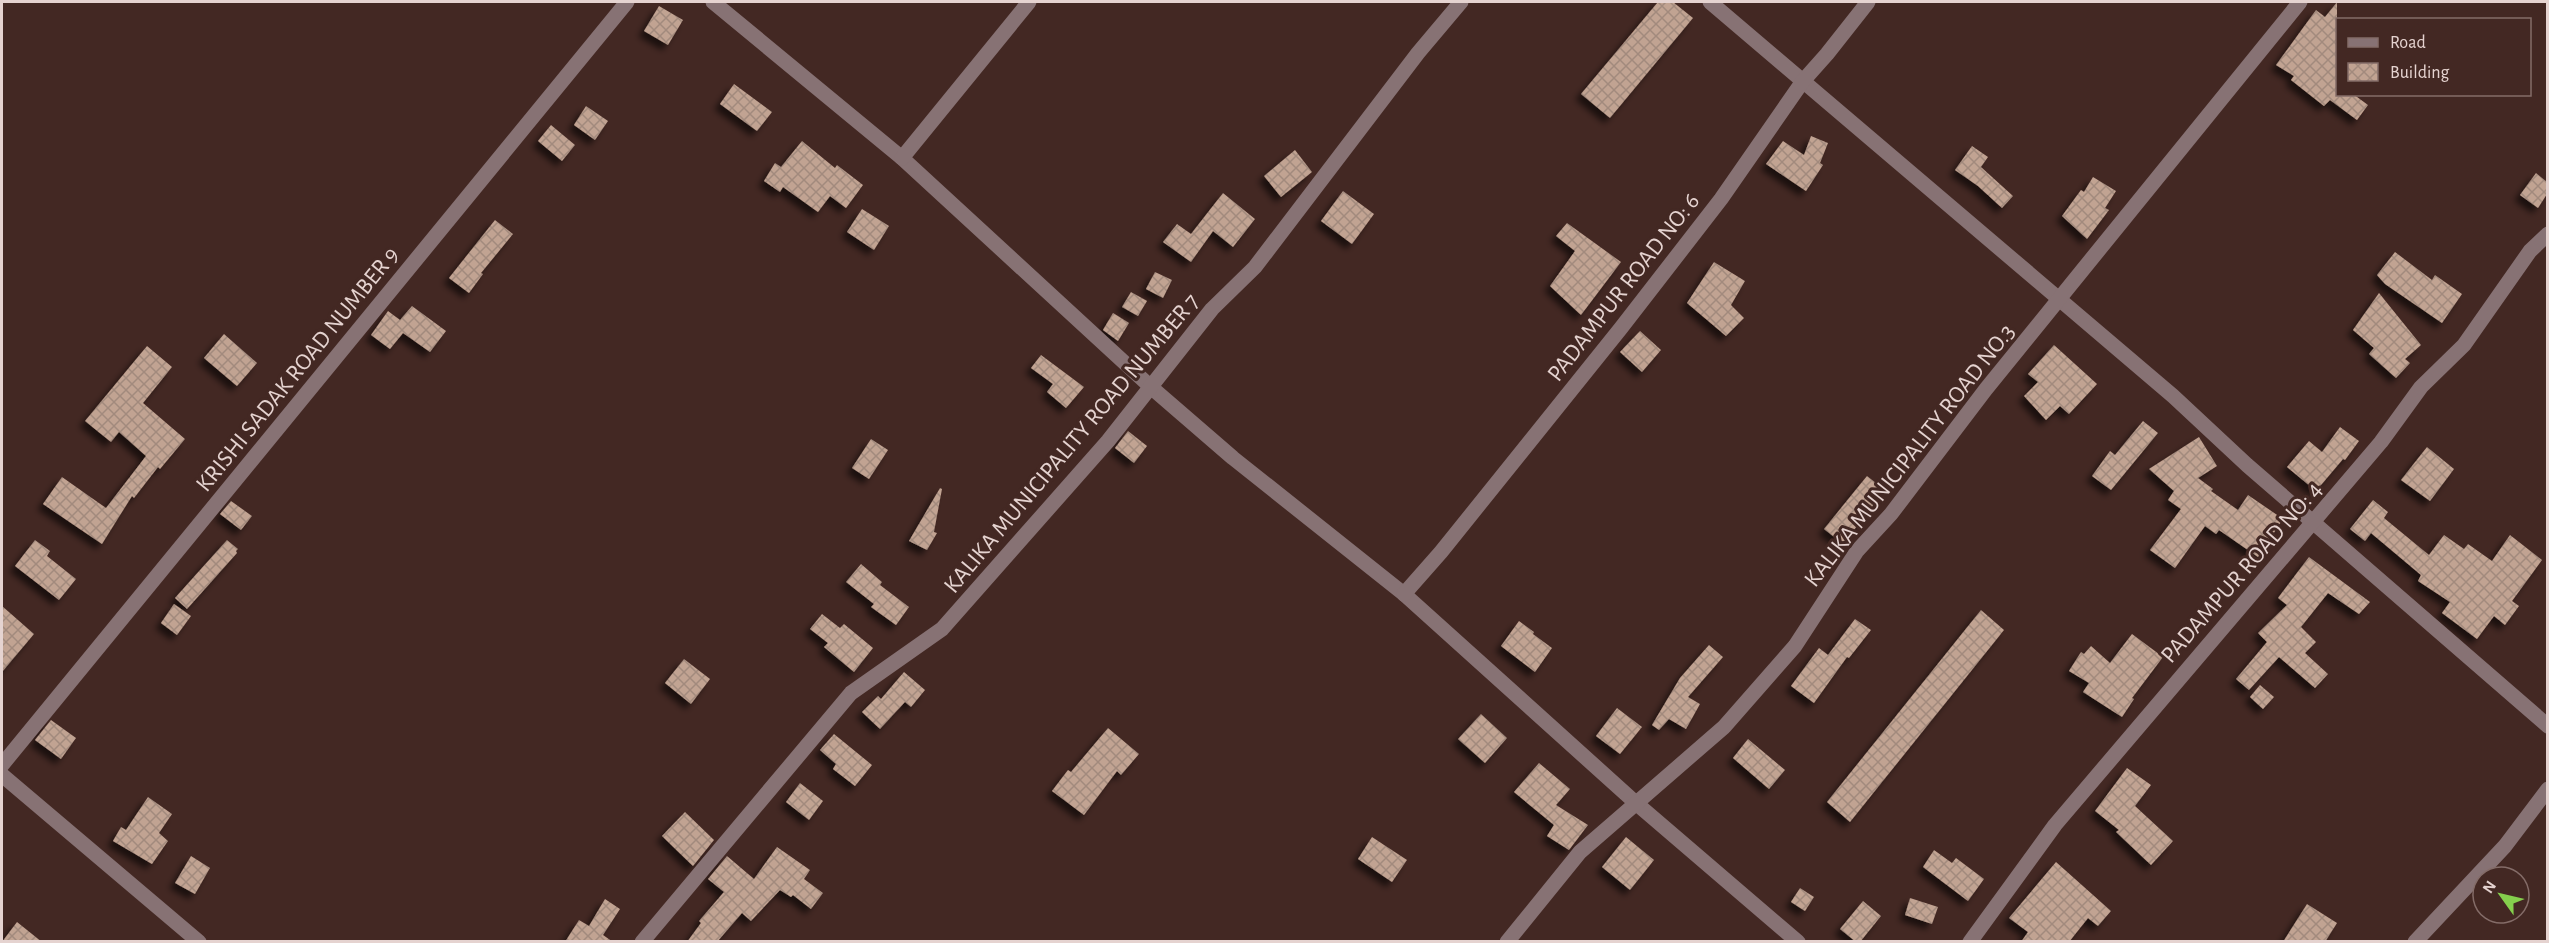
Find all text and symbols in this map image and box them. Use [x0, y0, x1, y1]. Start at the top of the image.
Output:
legend [2336, 18, 2531, 96]
text: Road [2390, 34, 2426, 52]
text: Building [2390, 64, 2450, 82]
street label: PADAMPUR ROAD NO: 6 [1543, 189, 1704, 386]
street label: KRISHI SADAK ROAD NUMBER 9 [192, 243, 404, 496]
street label: KALIKA MUNICIPALITY ROAD NUMBER 7 [940, 289, 1204, 598]
street label: KALIKA MUNICIPALITY ROAD NO.3 [1800, 320, 2020, 591]
street label: PADAMPUR ROAD NO: 4 [2157, 477, 2327, 668]
north arrow [2471, 865, 2531, 925]
text: N [2480, 878, 2499, 896]

